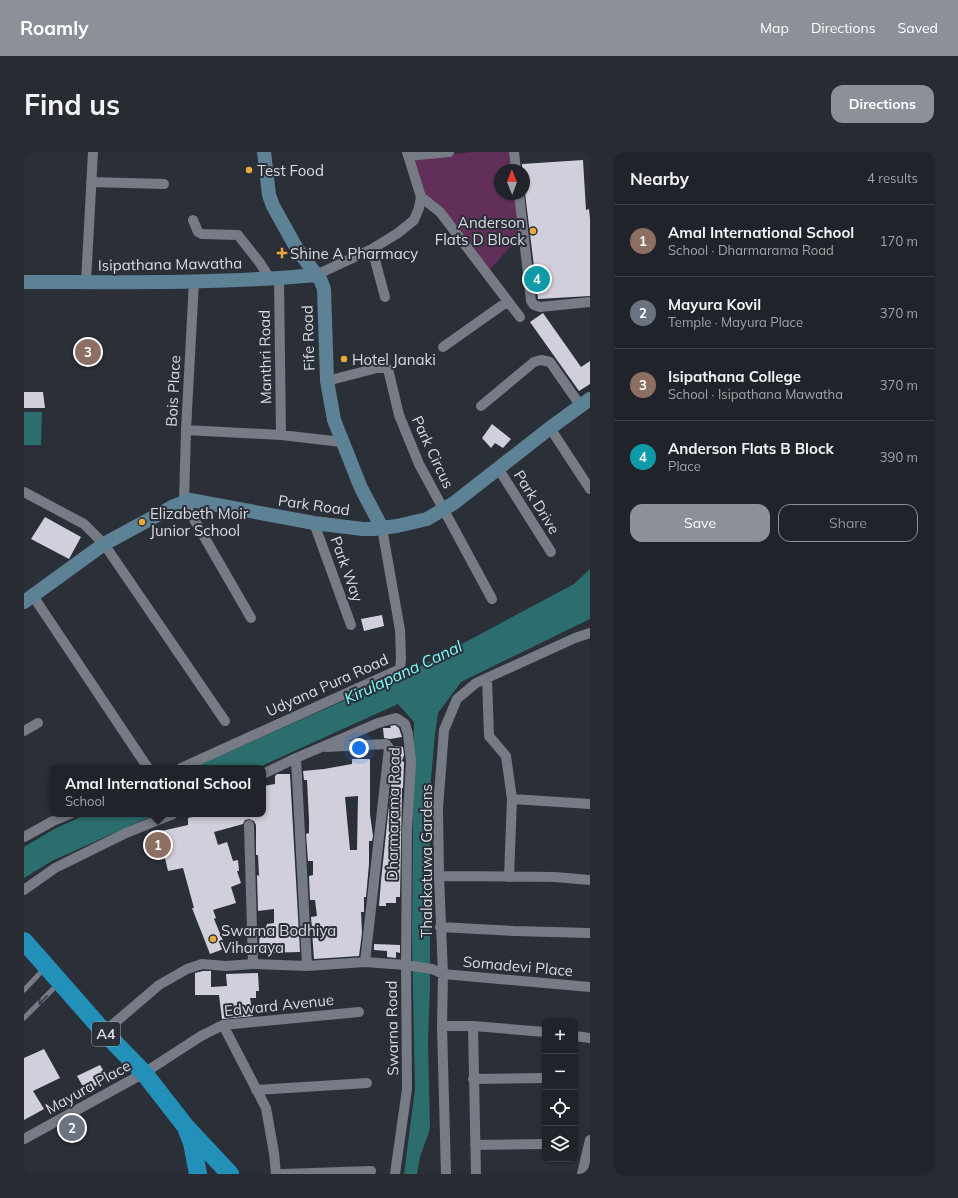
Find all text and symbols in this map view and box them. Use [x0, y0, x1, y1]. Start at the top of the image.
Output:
text: Roamly [20, 16, 88, 40]
text: Map [760, 19, 789, 37]
text: Directions [811, 19, 876, 37]
text: Saved [898, 19, 938, 37]
button: Directions [831, 85, 934, 123]
text: Find us [24, 87, 120, 122]
place label: Test Food [257, 161, 324, 180]
north arrow [494, 164, 530, 200]
marker: Test Food [244, 165, 254, 175]
text: Nearby [630, 168, 689, 189]
text: 4 results [867, 170, 918, 186]
place label: Anderson Flats D Block [435, 213, 525, 249]
text: Amal International School [668, 223, 854, 242]
marker: Anderson Flats D Block [528, 226, 538, 236]
text: 1 [639, 233, 647, 249]
text: 170 m [880, 233, 918, 249]
text: School · Dharmarama Road [668, 242, 834, 258]
place label: Shine A Pharmacy [290, 244, 418, 263]
marker: Shine A Pharmacy [277, 248, 287, 258]
street label: Isipathana Mawatha [98, 253, 242, 275]
pin: 4 [524, 264, 550, 294]
text: Mayura Kovil [668, 295, 761, 314]
street label: Fife Road [297, 305, 319, 371]
text: 2 [639, 305, 647, 321]
text: 370 m [880, 305, 918, 321]
street label: Manthri Road [255, 310, 275, 404]
text: Temple · Mayura Place [668, 314, 803, 330]
pin: 3 [75, 337, 101, 367]
place label: Hotel Janaki [352, 350, 436, 369]
marker: Hotel Janaki [339, 354, 349, 364]
street label: Bois Place [162, 355, 184, 427]
text: Isipathana College [668, 367, 801, 386]
text: 3 [639, 377, 647, 393]
text: 370 m [880, 377, 918, 393]
text: School · Isipathana Mawatha [668, 386, 843, 402]
street label: Park Circus [408, 413, 458, 491]
text: Anderson Flats B Block [668, 439, 834, 458]
text: 4 [639, 449, 647, 465]
text: 390 m [880, 449, 918, 465]
text: Place [668, 458, 701, 474]
street label: Park Drive [510, 467, 564, 537]
street label: Park Road [277, 491, 351, 519]
place label: Elizabeth Moir Junior School [150, 504, 249, 540]
button: Save [630, 504, 770, 542]
button: Share [778, 504, 918, 542]
marker: Elizabeth Moir Junior School [137, 517, 147, 527]
street label: Park Way [326, 534, 368, 604]
water label: Kirulapana Canal [341, 636, 465, 708]
street label: Udyana Pura Road [263, 650, 391, 720]
your location [349, 738, 369, 758]
street label: Dharmarama Road [382, 747, 404, 881]
popup [50, 765, 266, 817]
text: Amal International School [65, 774, 251, 793]
street label: Thalakotuwa Gardens [417, 784, 436, 938]
text: School [65, 793, 105, 809]
pin: 1 [145, 830, 171, 860]
place label: Swarna Bodhiya Viharaya [221, 921, 336, 957]
marker: Swarna Bodhiya Viharaya [208, 934, 218, 944]
street label: Somadevi Place [462, 952, 574, 980]
street label: Swarna Road [382, 980, 402, 1076]
street label: Edward Avenue [223, 990, 335, 1020]
one-way arrow [38, 995, 47, 1005]
map controls [542, 1018, 578, 1162]
button: + [542, 1018, 578, 1054]
road number: A4 [92, 1022, 120, 1046]
button: − [542, 1054, 578, 1090]
street label: Mayura Place [42, 1056, 134, 1118]
button: locate [542, 1090, 578, 1126]
pin: 2 [59, 1113, 85, 1143]
button: layers [542, 1126, 578, 1162]

